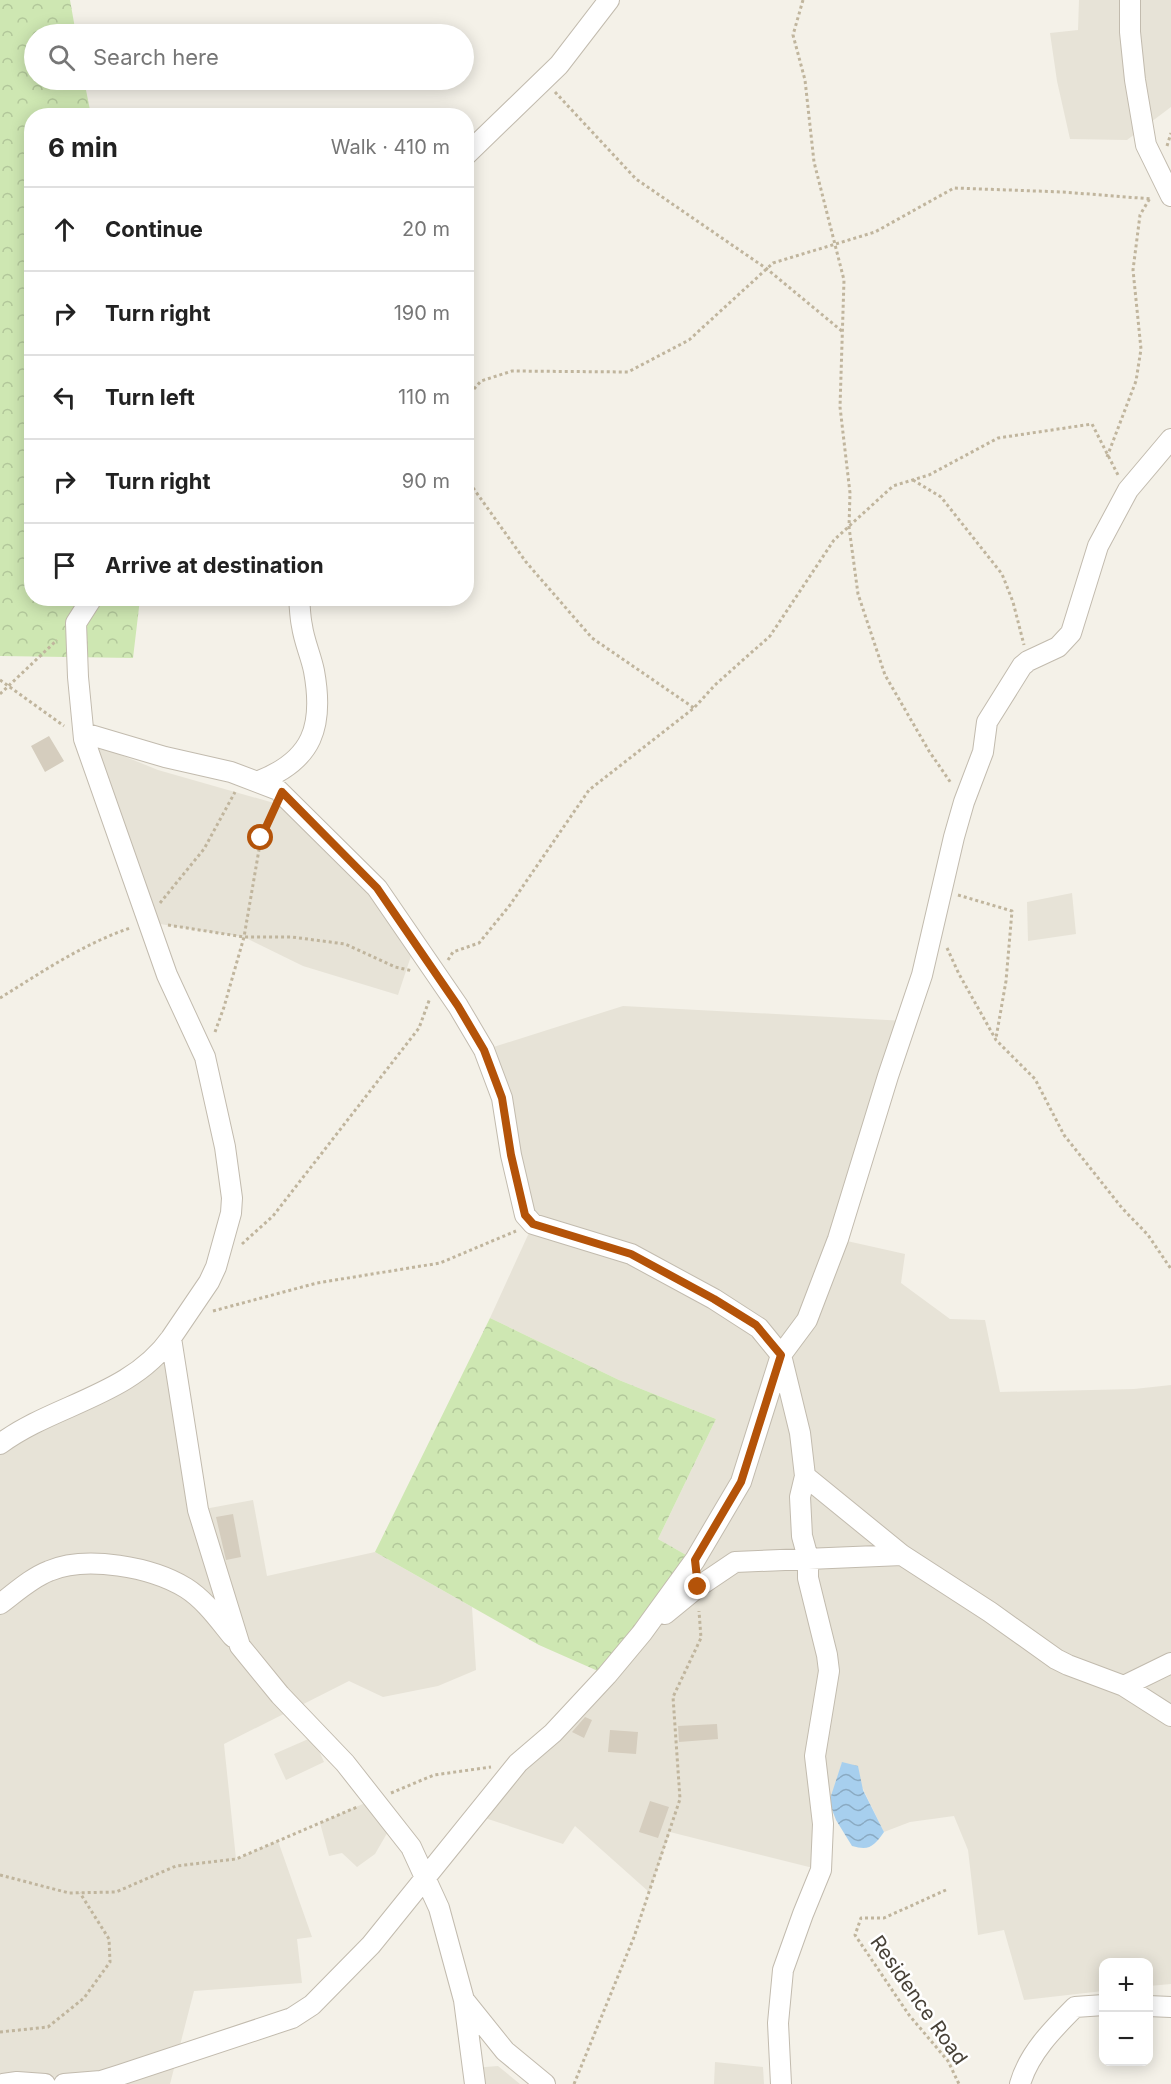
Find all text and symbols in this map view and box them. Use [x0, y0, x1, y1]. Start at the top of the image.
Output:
search box [24, 24, 474, 90]
icon: search [45, 41, 78, 74]
text: Search here [93, 44, 219, 70]
text: 6 min [48, 132, 118, 163]
text: Walk · 410 m [331, 135, 450, 159]
icon: ahead [48, 213, 81, 246]
text: Continue [105, 216, 203, 242]
text: 20 m [402, 217, 450, 241]
icon: right [48, 297, 81, 330]
text: Turn right [105, 300, 211, 326]
text: 190 m [394, 301, 450, 325]
icon: left [48, 381, 81, 414]
text: Turn left [105, 384, 195, 410]
text: 110 m [398, 385, 450, 409]
icon: right [48, 465, 81, 498]
text: Turn right [105, 468, 211, 494]
text: 90 m [402, 469, 450, 493]
icon: arrive [48, 549, 81, 582]
text: Arrive at destination [105, 552, 324, 578]
route start [247, 824, 273, 850]
route end [684, 1573, 710, 1599]
street label: Residence Road [865, 1931, 973, 2069]
map controls [1099, 1958, 1153, 2066]
button: + [1099, 1958, 1153, 2012]
button: − [1099, 2012, 1153, 2066]

